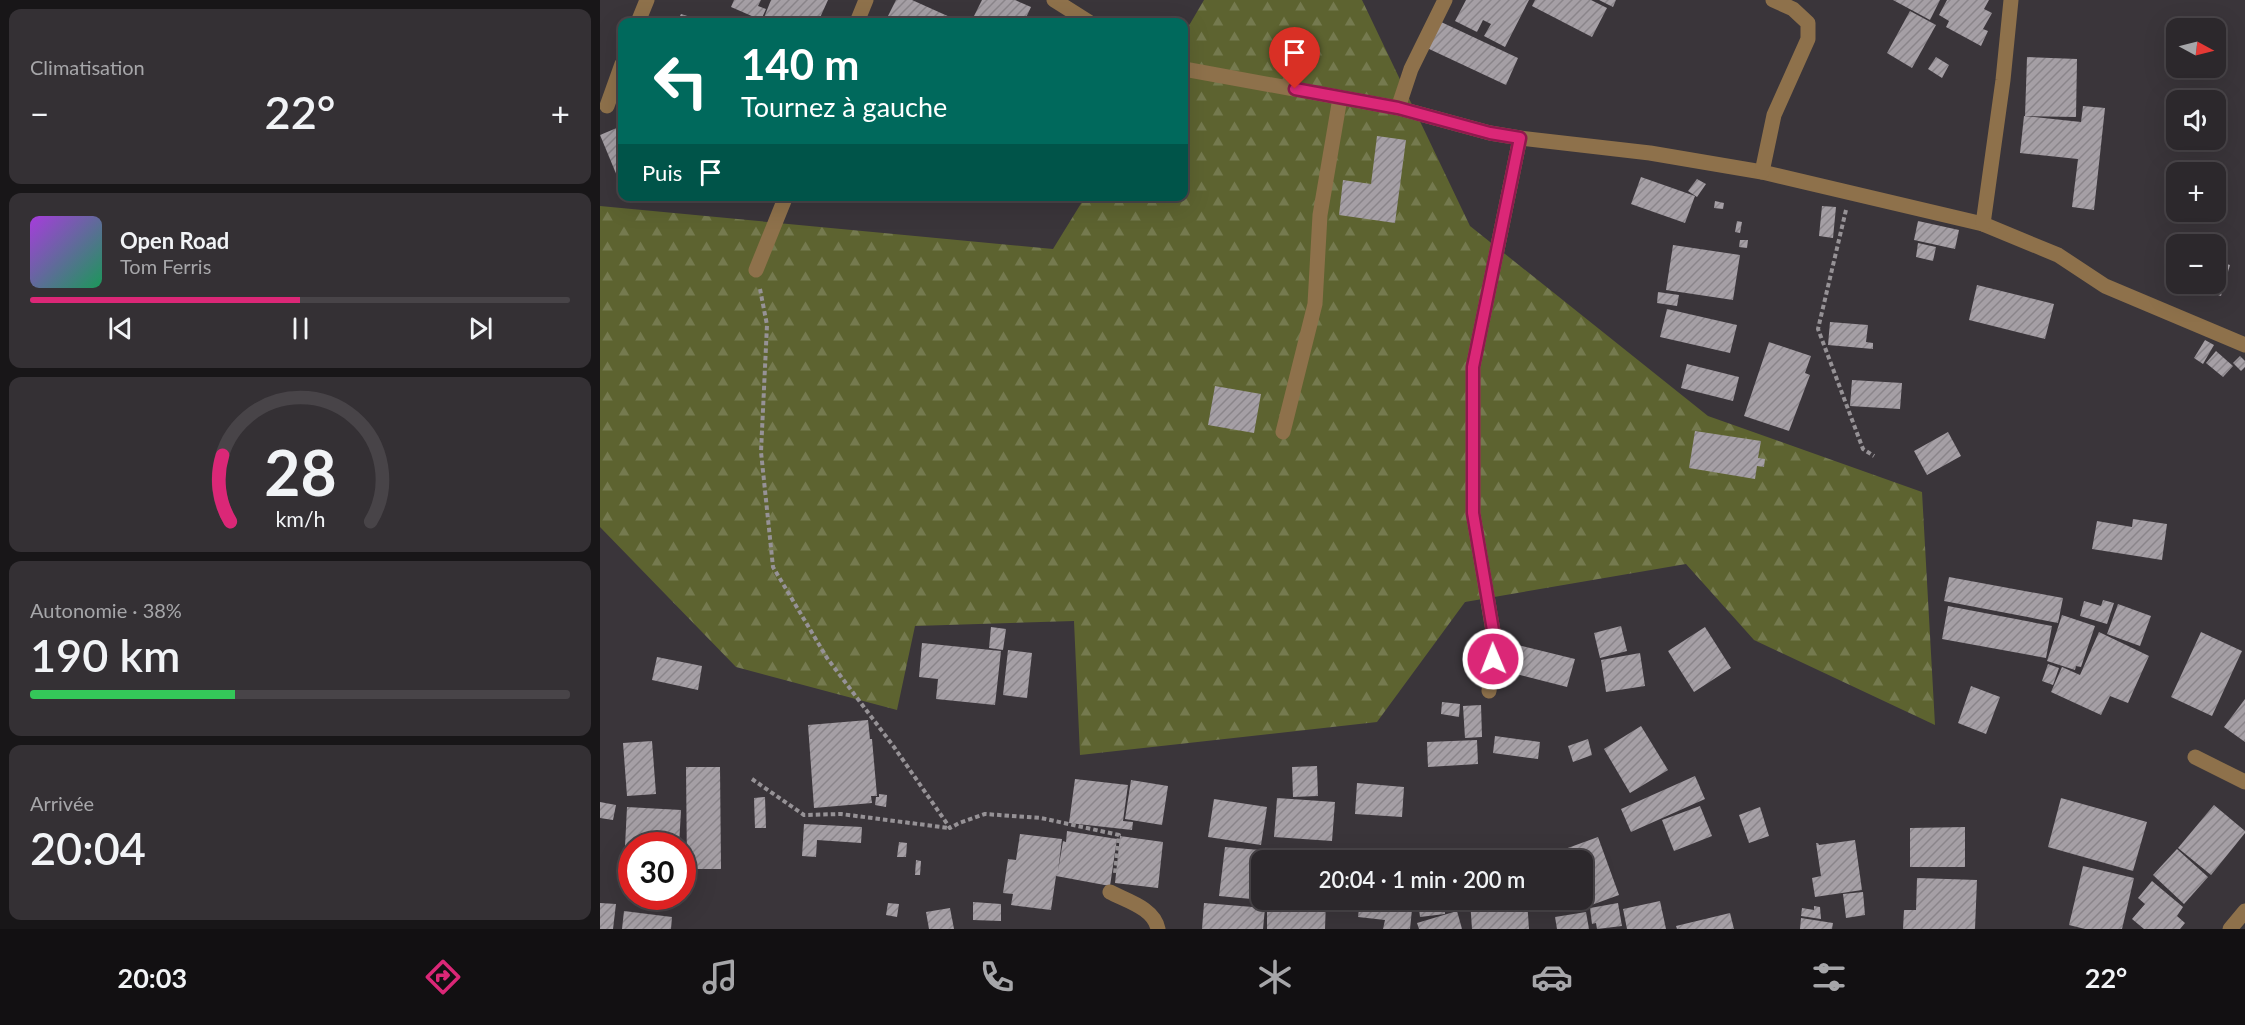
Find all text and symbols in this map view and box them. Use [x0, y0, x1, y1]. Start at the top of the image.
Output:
north arrow [2166, 18, 2226, 78]
map controls [2166, 18, 2226, 294]
pin [1269, 27, 1320, 89]
icon: arrive [1278, 36, 1311, 69]
text: 140 m [741, 39, 859, 89]
icon: left [642, 42, 720, 120]
text: Climatisation [30, 55, 145, 79]
text: 22° [265, 85, 335, 139]
text: Tournez à gauche [741, 90, 947, 123]
button: sound [2166, 90, 2226, 150]
text: − [30, 93, 49, 133]
text: + [551, 93, 570, 133]
icon: arrive [694, 156, 727, 189]
text: Puis [642, 159, 682, 186]
button: + [2166, 162, 2226, 222]
text: Open Road [120, 227, 229, 254]
button: − [2166, 234, 2226, 294]
text: Tom Ferris [120, 254, 211, 278]
icon: previous [104, 312, 137, 345]
icon: pause [284, 312, 317, 345]
icon: next [464, 312, 497, 345]
text: 28 [264, 434, 336, 509]
text: km/h [275, 506, 325, 532]
text: Autonomie · 38% [30, 598, 182, 622]
position arrow [1461, 627, 1525, 691]
text: 190 km [30, 628, 180, 682]
text: Arrivée [30, 791, 94, 815]
text: 20:04 [30, 821, 146, 875]
speed limit sign: 30 [618, 832, 696, 910]
text: 20:04 · 1 min · 200 m [1319, 866, 1525, 893]
icon: directions [422, 956, 464, 998]
icon: music [699, 956, 741, 998]
icon: phone [976, 956, 1018, 998]
icon: climate [1254, 956, 1296, 998]
icon: car [1531, 956, 1573, 998]
icon: filters [1808, 956, 1850, 998]
text: 20:03 [118, 961, 187, 994]
text: 22° [2085, 961, 2127, 994]

